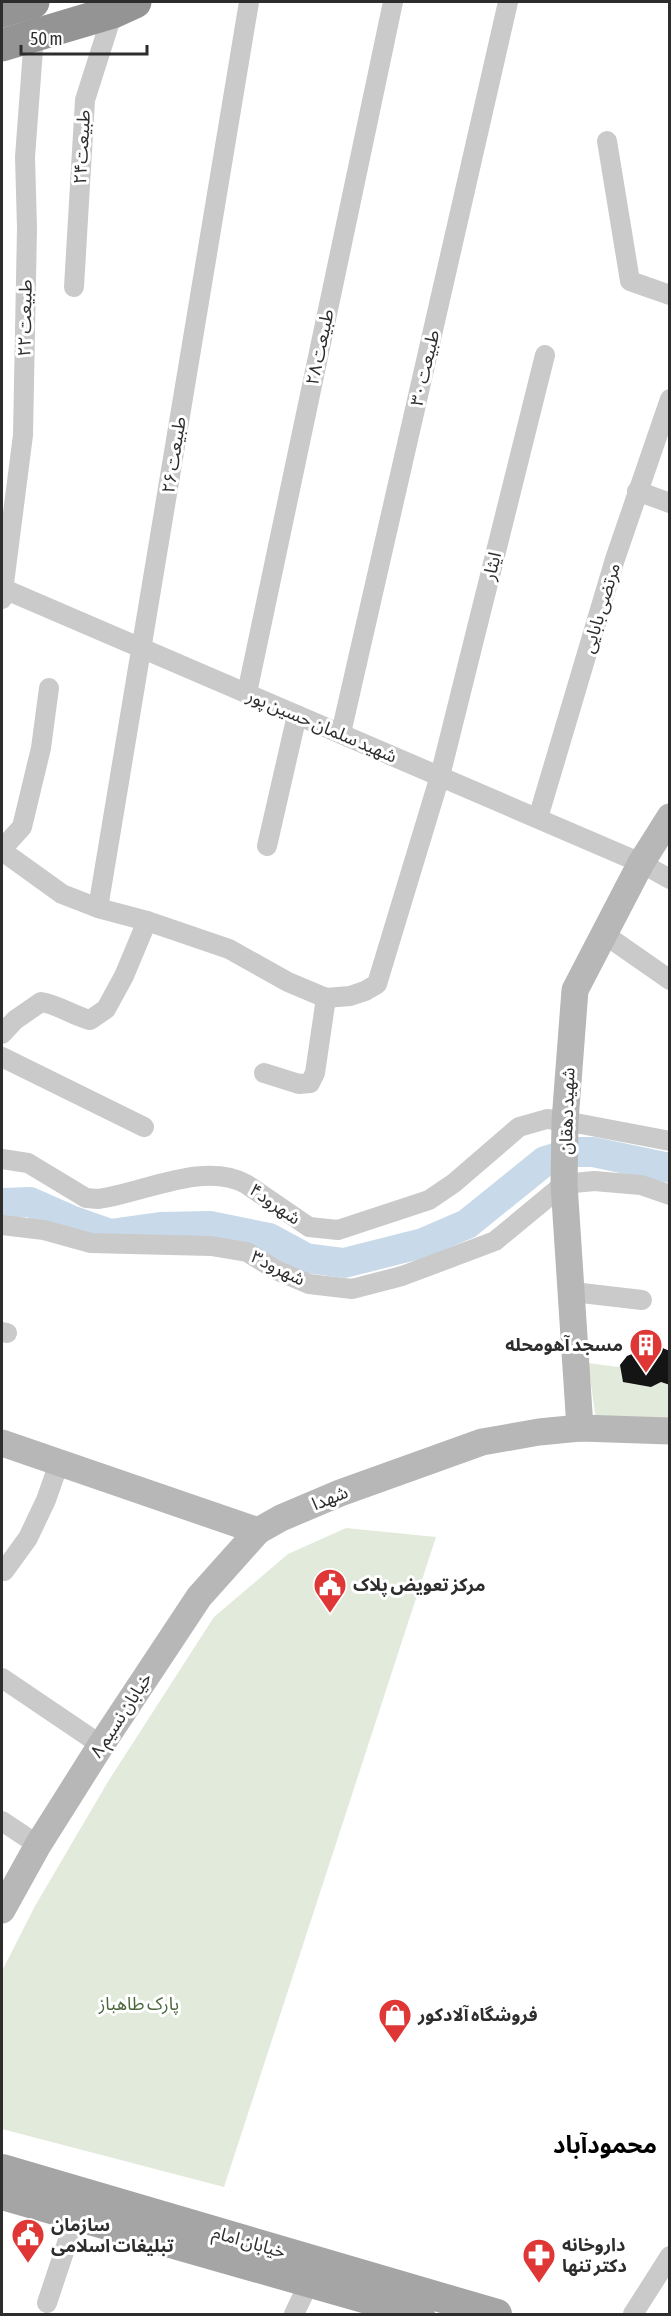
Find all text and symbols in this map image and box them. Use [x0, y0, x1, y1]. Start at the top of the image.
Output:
scale bar [21, 18, 147, 56]
text: 50 m [30, 28, 62, 49]
street label: طبیعت۲۴ [69, 109, 94, 185]
street label: طبیعت ۲۲ [13, 279, 36, 357]
street label: طبیعت ۲۸ [301, 307, 338, 387]
street label: طبیعت ۳۰ [406, 328, 443, 408]
street label: طبیعت ۲۶ [157, 415, 190, 495]
street label: ایثار [478, 550, 506, 583]
street label: مرتضی بابایی [577, 560, 625, 656]
street label: شهید سلمان حسین پور [243, 684, 400, 768]
street label: شهید دهقان [554, 1067, 580, 1155]
street label: شهرود۴ [245, 1179, 305, 1229]
street label: شهرود۳ [247, 1246, 309, 1290]
building icon: مسجد آهومحله [628, 1327, 664, 1374]
place label: مسجد آهومحله [505, 1334, 623, 1355]
street label: شهدا [309, 1481, 351, 1514]
public building icon: مرکز تعویض پلاک [312, 1567, 348, 1614]
place label: مرکز تعویض پلاک [353, 1574, 485, 1597]
street label: خیابان نسیم ۸ [85, 1668, 158, 1763]
park label: پارک طاهباز [98, 1993, 179, 2015]
shop icon: فروشگاه آلادکور [377, 1997, 413, 2044]
place label: فروشگاه آلادکور [417, 2004, 538, 2026]
district label: محمودآباد [553, 2131, 657, 2159]
place label: سازمان تبلیغات اسلامی [51, 2214, 174, 2256]
public building icon: سازمان تبلیغات اسلامی [10, 2217, 46, 2264]
street label: خیابان امام [209, 2221, 288, 2266]
place label: داروخانه دکتر تنها [562, 2234, 627, 2277]
pharmacy icon: داروخانه دکتر تنها [521, 2237, 557, 2284]

